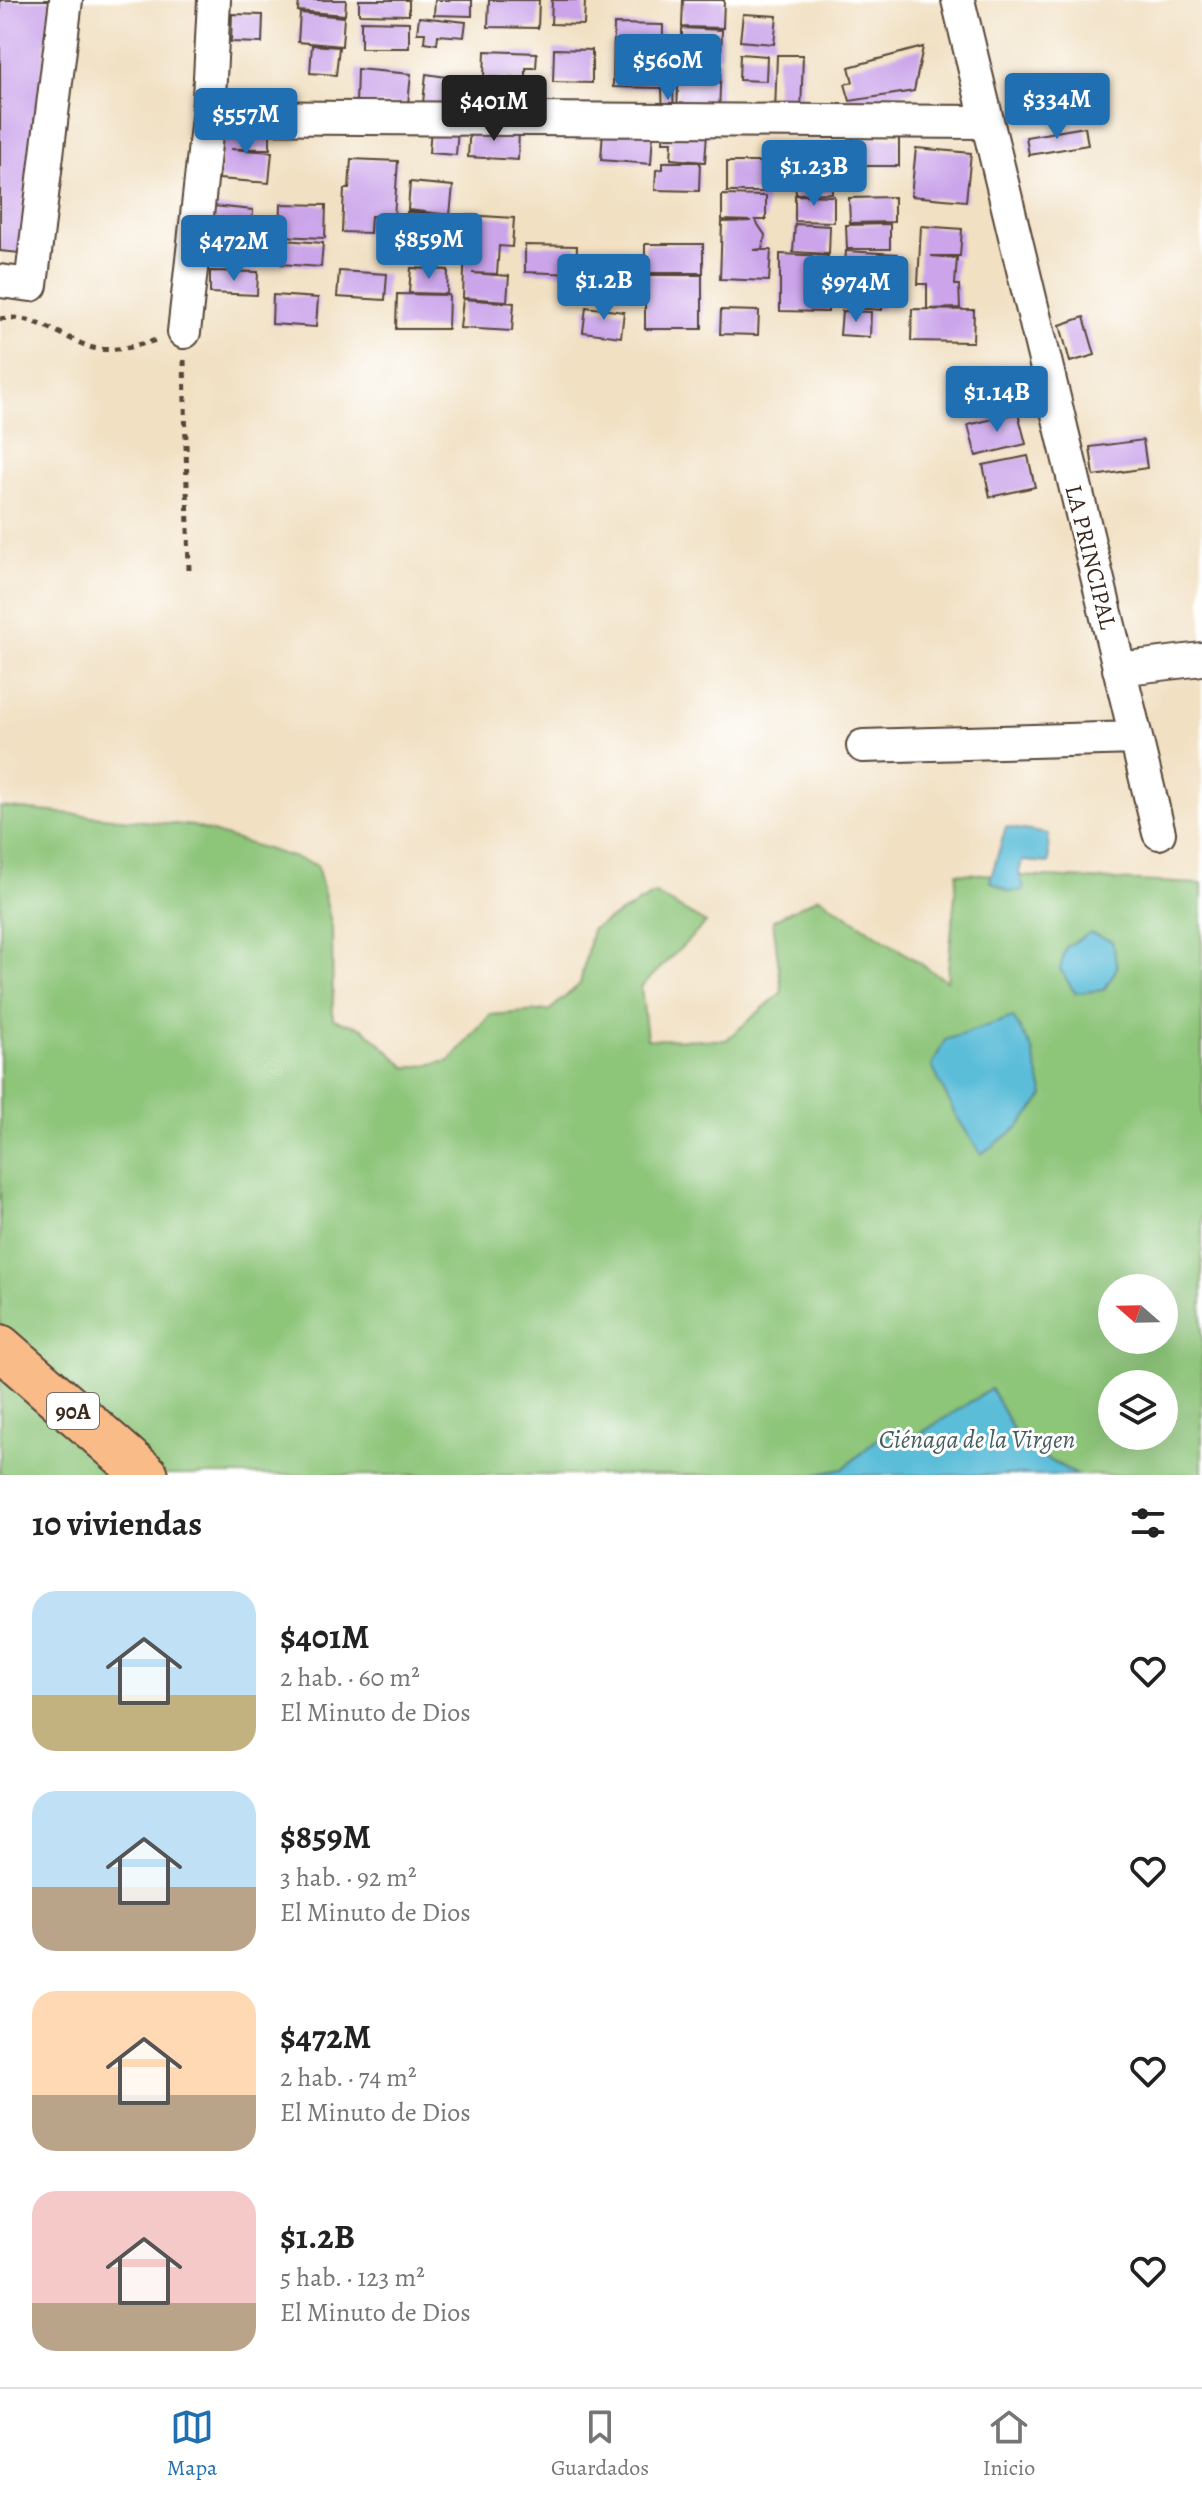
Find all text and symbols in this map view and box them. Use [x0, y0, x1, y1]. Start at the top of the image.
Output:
pin: $560M [612, 34, 724, 102]
text: $560M [633, 42, 703, 77]
pin: $334M [1001, 73, 1113, 141]
pin: $401M [438, 75, 550, 143]
text: $334M [1023, 81, 1091, 116]
text: $401M [460, 83, 528, 118]
pin: $557M [190, 88, 302, 156]
text: $557M [212, 96, 280, 131]
pin: $1.23B [749, 140, 879, 208]
text: $1.23B [780, 148, 848, 183]
pin: $859M [373, 213, 485, 281]
pin: $472M [178, 215, 290, 283]
text: $859M [394, 221, 464, 256]
text: $472M [199, 223, 269, 258]
pin: $1.2B [548, 254, 660, 322]
pin: $974M [800, 256, 912, 324]
text: $1.2B [575, 262, 633, 297]
text: $974M [821, 264, 891, 299]
pin: $1.14B [932, 366, 1062, 434]
text: $1.14B [964, 374, 1030, 409]
street label: LA PRINCIPAL [1058, 481, 1125, 633]
north arrow [1098, 1274, 1178, 1354]
map controls [1098, 1274, 1178, 1450]
button: layers [1098, 1370, 1178, 1450]
road number: 90A [47, 1393, 99, 1429]
water label: Ciénaga de la Virgen [879, 1422, 1075, 1457]
text: 10 viviendas [32, 1500, 202, 1547]
icon: filters [1126, 1501, 1170, 1545]
text: $401M [280, 1613, 370, 1660]
icon: home [96, 1623, 192, 1719]
icon: heart [1126, 1649, 1170, 1693]
text: 2 hab. · 60 m² [280, 1660, 420, 1695]
text: El Minuto de Dios [280, 1695, 471, 1730]
text: $859M [280, 1813, 371, 1860]
icon: home [96, 1823, 192, 1919]
icon: heart [1126, 1849, 1170, 1893]
text: 3 hab. · 92 m² [280, 1860, 417, 1895]
text: El Minuto de Dios [280, 1895, 471, 1930]
text: $472M [280, 2013, 371, 2060]
icon: home [96, 2023, 192, 2119]
icon: heart [1126, 2049, 1170, 2093]
text: 2 hab. · 74 m² [280, 2060, 417, 2095]
text: El Minuto de Dios [280, 2095, 471, 2130]
text: $1.2B [280, 2213, 355, 2260]
icon: home [96, 2223, 192, 2319]
icon: heart [1126, 2249, 1170, 2293]
text: 5 hab. · 123 m² [280, 2260, 425, 2295]
text: El Minuto de Dios [280, 2295, 471, 2330]
tab: Mapa [167, 2405, 217, 2483]
tab: Guardados [551, 2405, 649, 2483]
tab: Inicio [983, 2405, 1035, 2483]

